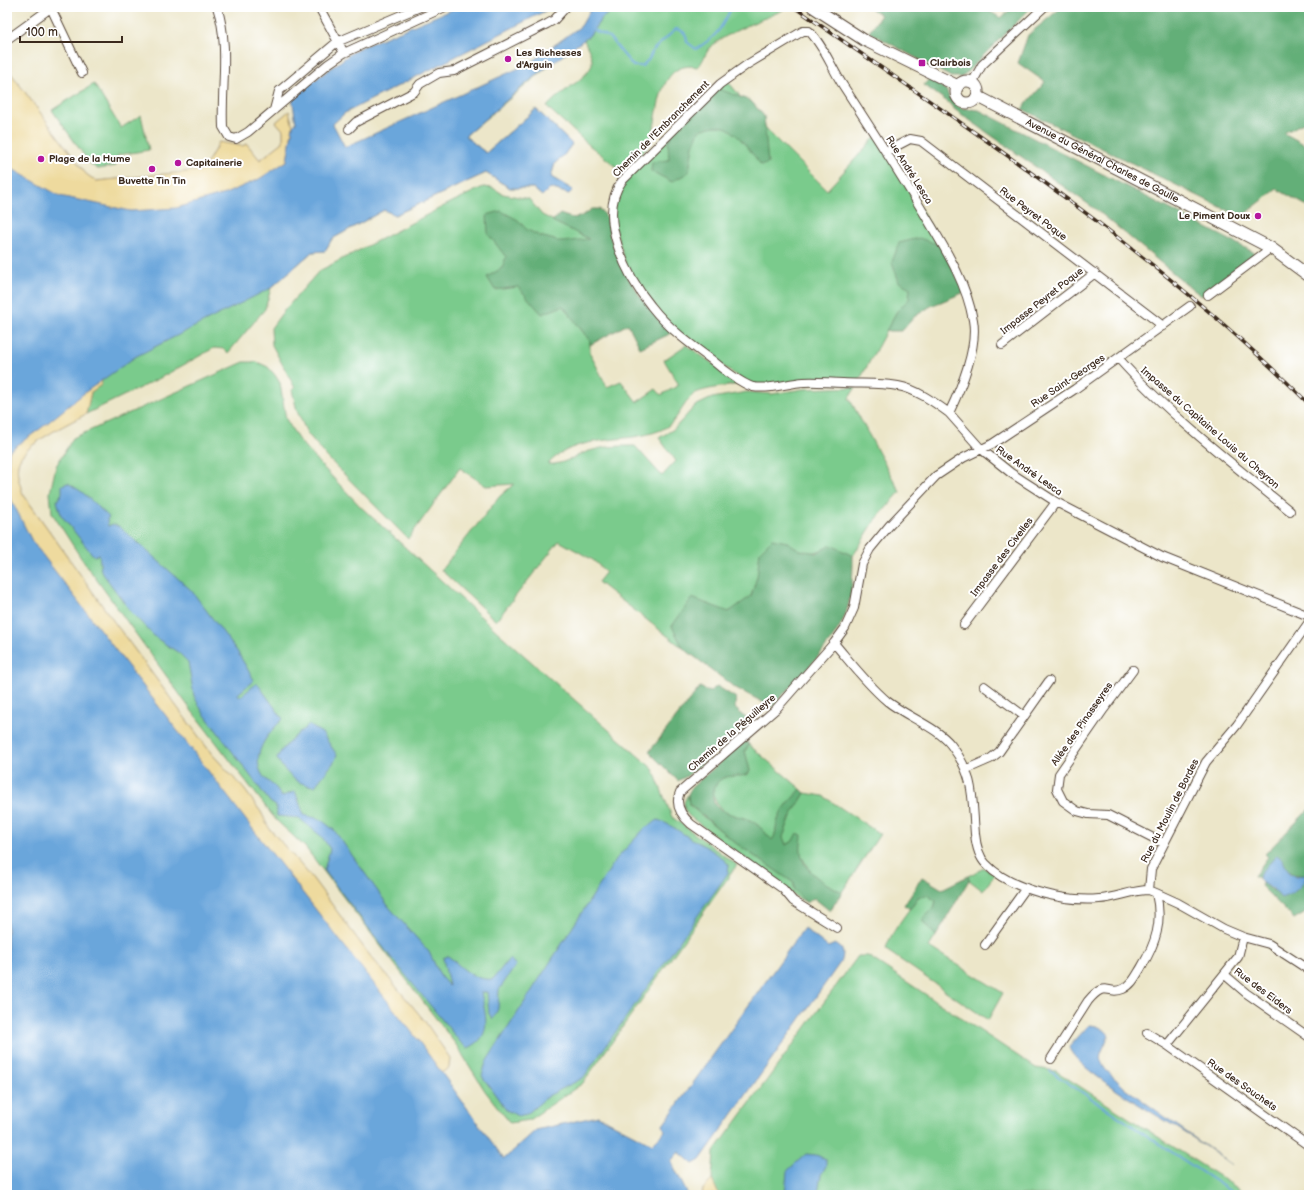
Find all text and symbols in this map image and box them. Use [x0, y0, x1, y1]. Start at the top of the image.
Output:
scale bar [20, 18, 122, 44]
text: 100 m [26, 25, 58, 40]
place label: Les Richesses d'Arguin [516, 47, 582, 71]
marker: Les Richesses d'Arguin [503, 54, 513, 64]
place label: Clairbois [930, 57, 971, 69]
marker: Clairbois [917, 58, 927, 68]
street label: Chemin de l'Embranchement [610, 78, 712, 180]
street label: Avenue du Général Charles de Gaulle [1024, 116, 1181, 205]
street label: Rue André Lesca [883, 134, 935, 207]
place label: Plage de la Hume [49, 153, 130, 165]
marker: Plage de la Hume [36, 154, 46, 164]
place label: Capitainerie [186, 157, 242, 169]
marker: Capitainerie [173, 158, 183, 168]
marker: Buvette Tin Tin [147, 164, 157, 174]
place label: Buvette Tin Tin [118, 175, 186, 187]
street label: Rue Peyret Poque [997, 185, 1069, 243]
place label: Le Piment Doux [1179, 210, 1251, 222]
marker: Le Piment Doux [1253, 211, 1263, 221]
street label: Impasse Peyret Poque [998, 265, 1086, 337]
street label: Rue Saint-Georges [1029, 352, 1107, 410]
street label: Impasse du Capitaine Louis du Cheyron [1138, 365, 1282, 492]
street label: Rue André Lesca [994, 444, 1065, 499]
street label: Impasse des Civelles [968, 515, 1036, 599]
street label: Allée des Pinasseyres [1049, 680, 1115, 768]
street label: Chemin de la Péguilleyre [686, 692, 778, 774]
street label: Rue du Moulin de Bordes [1139, 757, 1201, 865]
street label: Rue des Eiders [1232, 965, 1295, 1017]
street label: Rue des Souchets [1205, 1056, 1279, 1114]

